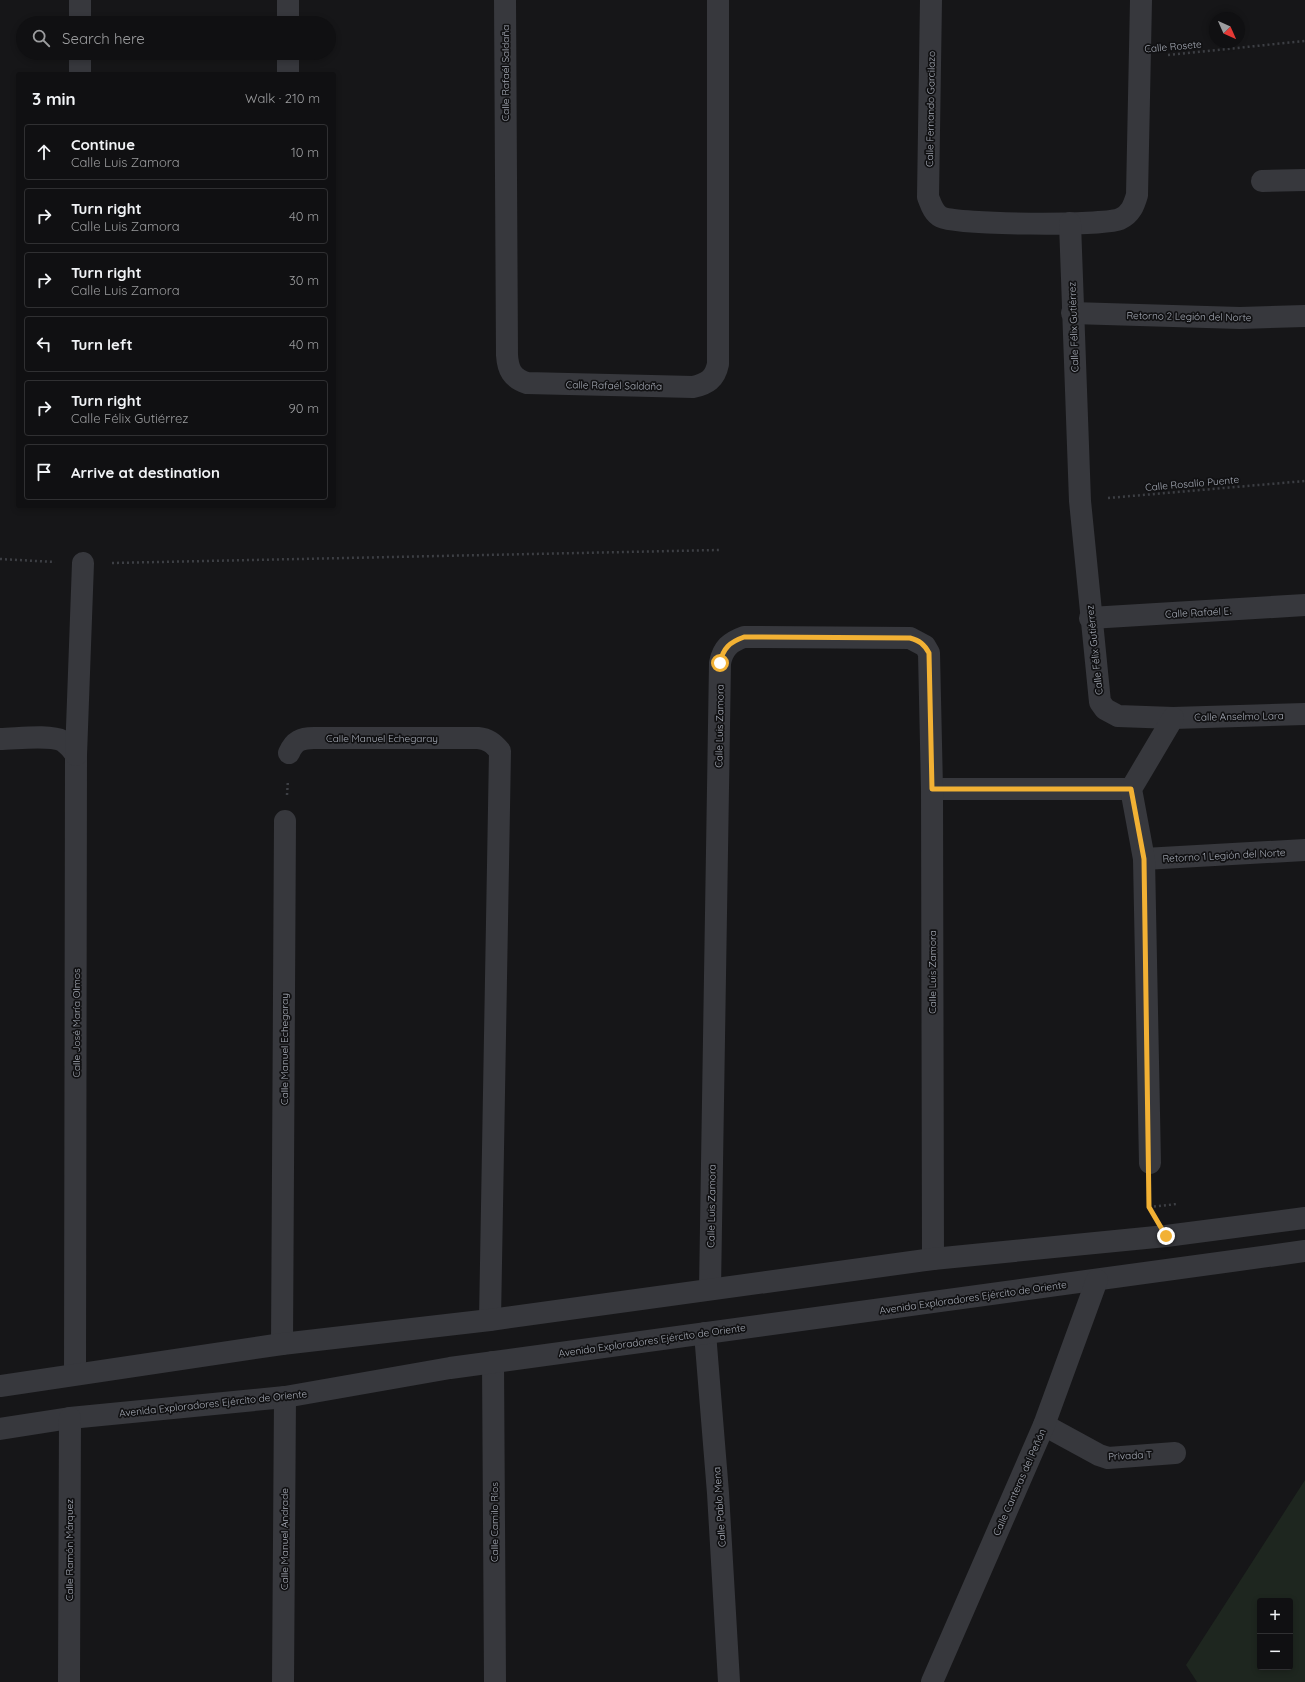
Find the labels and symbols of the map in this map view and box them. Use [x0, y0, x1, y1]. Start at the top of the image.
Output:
north arrow [1209, 12, 1245, 48]
street label: Calle Rafaél Saldaña [499, 25, 512, 121]
street label: Calle Rosete [1144, 37, 1203, 55]
street label: Calle Fernando Garcilazo [923, 51, 938, 167]
street label: Calle Félix Gutiérrez [1065, 281, 1082, 372]
street label: Retorno 2 Legión del Norte [1126, 309, 1252, 324]
street label: Calle Rafaél Saldaña [566, 378, 662, 393]
street label: Calle Rosalío Puente [1145, 473, 1240, 494]
street label: Calle Félix Gutiérrez [1083, 604, 1106, 696]
street label: Calle Rafaél E. [1165, 604, 1232, 621]
route start [711, 654, 729, 672]
street label: Calle Luis Zamora [712, 684, 727, 768]
street label: Calle Anselmo Lara [1194, 709, 1284, 724]
street label: Calle Manuel Echegaray [326, 732, 438, 745]
street label: Retorno 1 Legión del Norte [1162, 846, 1286, 865]
street label: Calle Luis Zamora [926, 930, 939, 1014]
street label: Calle José María Olmos [70, 968, 83, 1078]
street label: Calle Manuel Echegaray [278, 993, 291, 1105]
street label: Calle Luis Zamora [704, 1164, 719, 1248]
route end [1157, 1227, 1175, 1245]
street label: Avenida Exploradores Ejército de Oriente [879, 1278, 1068, 1317]
street label: Avenida Exploradores Ejército de Oriente [558, 1321, 747, 1360]
street label: Avenida Exploradores Ejército de Oriente [118, 1387, 308, 1420]
street label: Calle Canteras del Peñón [990, 1427, 1049, 1538]
street label: Privada T [1108, 1448, 1152, 1463]
street label: Calle Pablo Mena [710, 1466, 729, 1547]
street label: Calle Camilo Ríos [488, 1482, 501, 1562]
street label: Calle Manuel Andrade [278, 1488, 291, 1590]
street label: Calle Ramón Márquez [63, 1499, 76, 1601]

